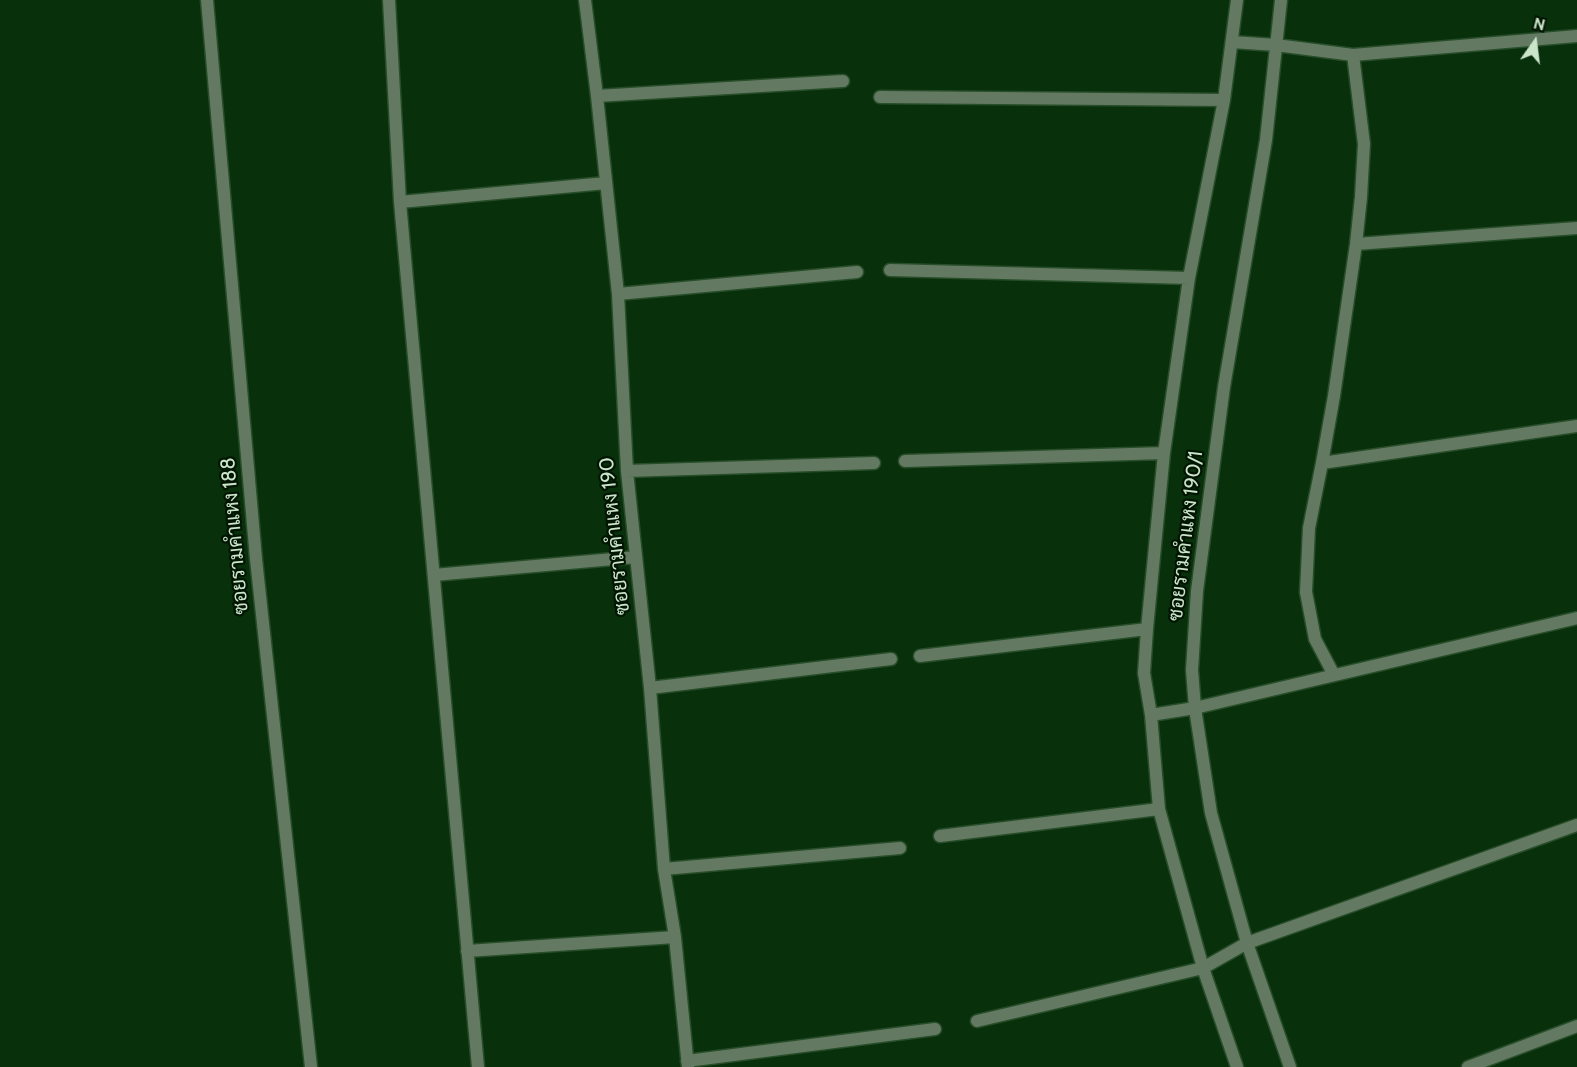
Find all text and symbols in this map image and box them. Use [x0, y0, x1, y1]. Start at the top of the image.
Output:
north arrow [1505, 12, 1565, 72]
text: N [1532, 13, 1547, 35]
street label: ซอยรามคำแหง 190/1 [1164, 449, 1208, 623]
street label: ซอยรามคำแหง 188 [216, 456, 254, 616]
street label: ซอยรามคำแหง 190 [595, 456, 635, 616]

